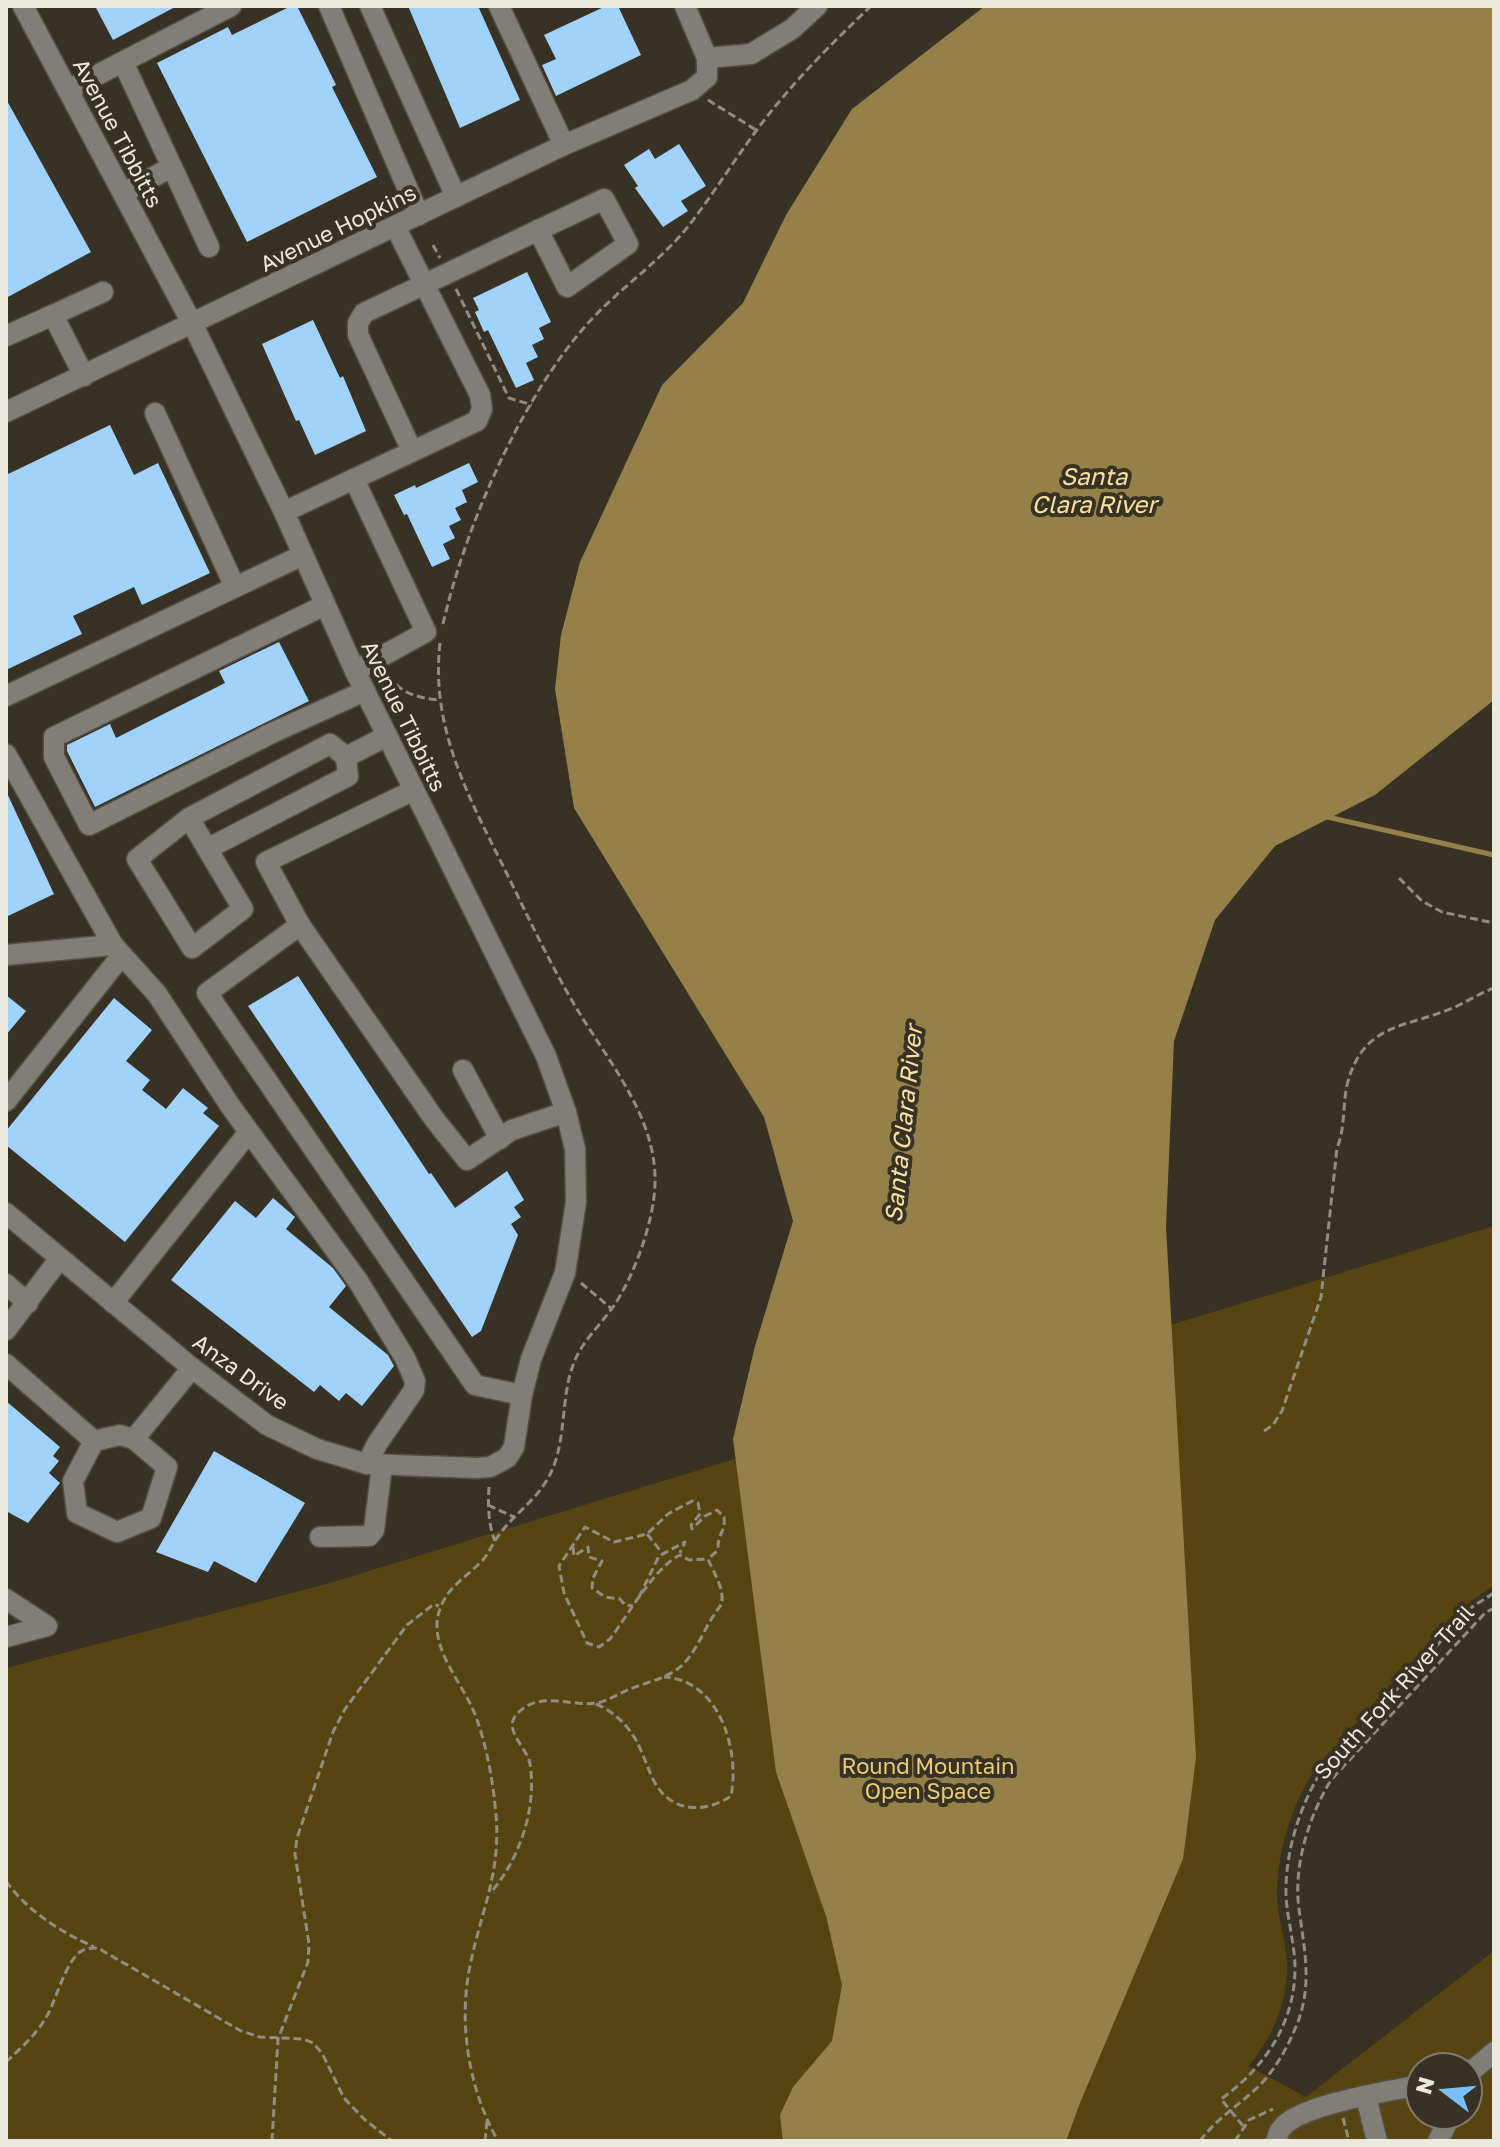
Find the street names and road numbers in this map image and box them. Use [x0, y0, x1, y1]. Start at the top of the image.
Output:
street label: Avenue Tibbitts [68, 54, 169, 212]
street label: Avenue Hopkins [255, 178, 420, 277]
street label: Avenue Tibbitts [356, 636, 453, 796]
street label: Anza Drive [188, 1328, 295, 1415]
street label: South Fork River Trail [1308, 1599, 1479, 1785]

